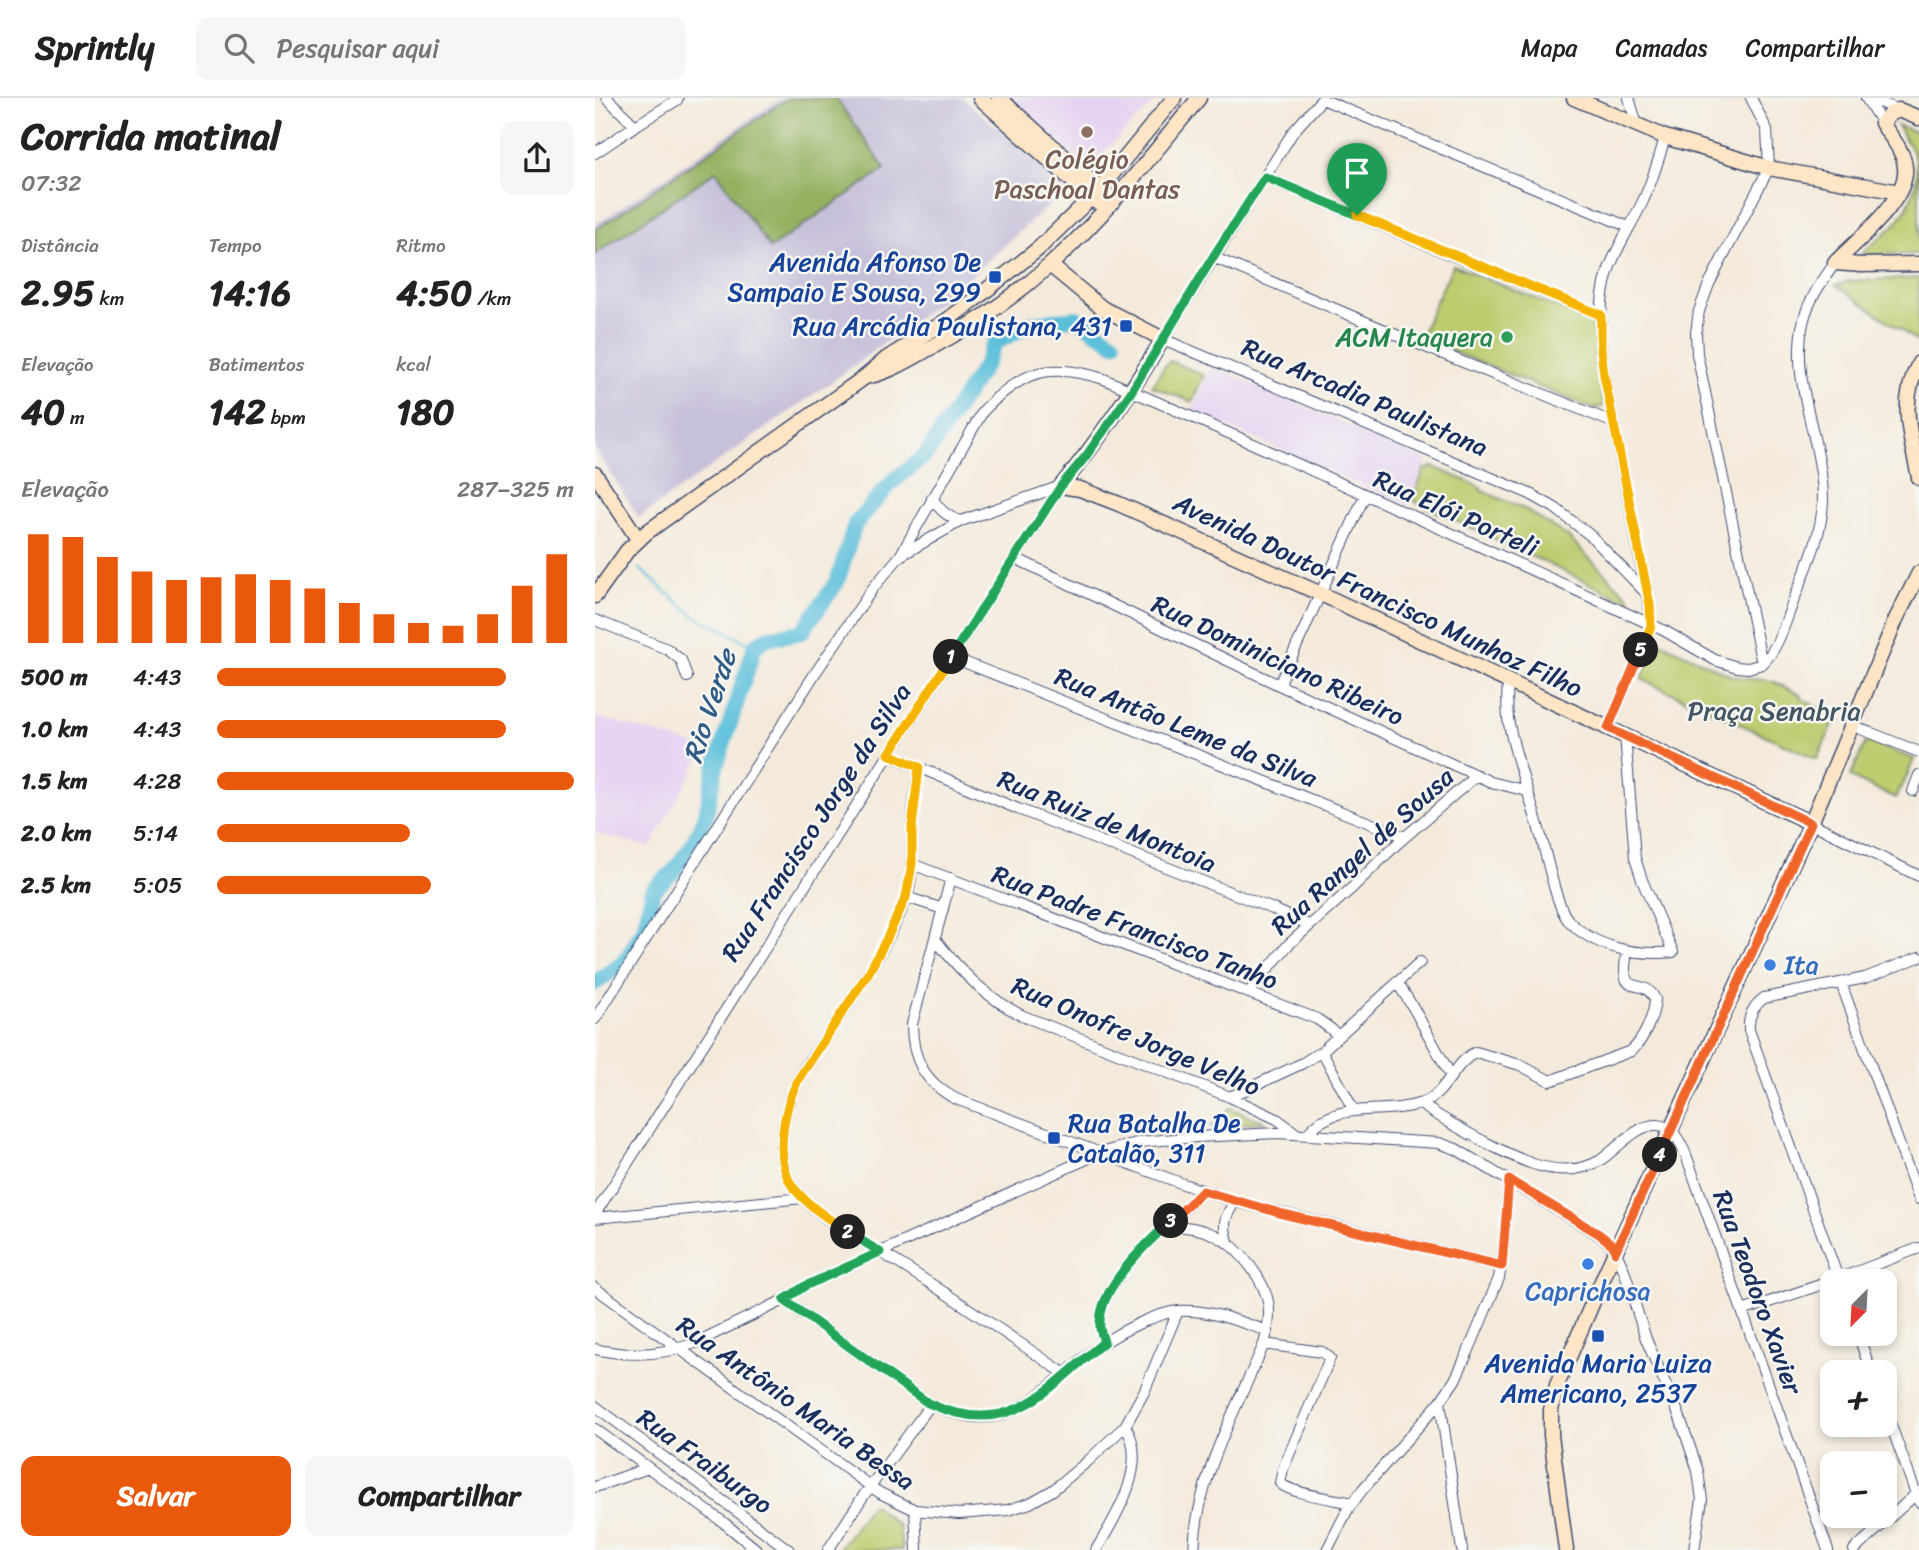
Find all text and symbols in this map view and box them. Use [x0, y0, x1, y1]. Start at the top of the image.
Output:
search box [196, 17, 686, 80]
text: Sprintly [35, 19, 154, 77]
text: Pesquisar aqui [276, 25, 439, 71]
text: Mapa [1521, 27, 1577, 69]
text: Camadas [1615, 27, 1707, 69]
text: Compartilhar [1745, 27, 1884, 69]
icon: search [220, 29, 258, 67]
text: Corrida matinal [21, 103, 281, 170]
button: share [500, 121, 574, 195]
marker: Colégio Paschoal Dantas [1079, 124, 1095, 140]
place label: Colégio Paschoal Dantas [994, 136, 1181, 212]
pin [1327, 143, 1387, 215]
icon: arrive [1338, 154, 1376, 192]
text: 07:32 [21, 163, 82, 204]
text: Distância [21, 229, 99, 262]
text: Tempo [209, 229, 262, 262]
text: Ritmo [396, 229, 446, 262]
place label: Avenida Afonso De Sampaio E Sousa, 299 [727, 239, 981, 315]
text: 2.95 [21, 262, 95, 324]
text: 14:16 [209, 262, 291, 324]
text: 4:50 [396, 262, 472, 324]
marker: Avenida Afonso De Sampaio E Sousa, 299 [987, 269, 1003, 285]
text: km [95, 282, 124, 315]
text: /km [472, 282, 511, 315]
place label: Rua Arcádia Paulistana, 431 [793, 303, 1112, 349]
place label: ACM Itaquera [1334, 314, 1493, 360]
marker: Rua Arcádia Paulistana, 431 [1118, 318, 1134, 334]
street label: Rua Arcadia Paulistana [1235, 324, 1495, 470]
marker: ACM Itaquera [1499, 329, 1515, 345]
text: Elevação [21, 348, 94, 381]
text: Batimentos [209, 348, 305, 381]
text: kcal [396, 348, 431, 381]
text: 40 [21, 381, 65, 443]
text: 142 [209, 381, 266, 443]
text: 180 [396, 381, 455, 443]
text: m [65, 401, 85, 434]
text: bpm [266, 401, 306, 434]
street label: Rua Elói Porteli [1366, 456, 1547, 570]
text: Elevação [21, 469, 109, 510]
text: 287–325 m [457, 469, 574, 510]
street label: Avenida Doutor Francisco Munhoz Filho [1165, 479, 1591, 710]
street label: Rua Dominiciano Ribeiro [1144, 581, 1412, 739]
pin: 5 [1623, 632, 1659, 668]
text: 5 [1635, 633, 1646, 666]
water label: Rio Verde [668, 640, 752, 769]
pin: 1 [933, 640, 969, 674]
text: 1 [946, 640, 955, 673]
street label: Rua Antão Leme da Silva [1048, 653, 1325, 801]
text: 500 m [21, 657, 88, 698]
text: 4:43 [133, 657, 181, 698]
street label: Rua Francisco Jorge da Silva [708, 673, 924, 971]
park label: Praça Senabria [1688, 688, 1860, 734]
text: 1.0 km [21, 709, 88, 750]
text: 4:43 [133, 709, 181, 750]
street label: Rua Rangel de Sousa [1259, 755, 1465, 947]
street label: Rua Ruiz de Montoia [991, 756, 1223, 886]
text: 1.5 km [21, 761, 88, 802]
text: 4:28 [133, 761, 181, 802]
text: 2.0 km [21, 813, 92, 854]
text: 5:14 [133, 813, 178, 854]
street label: Rua Padre Francisco Tanho [985, 851, 1285, 1003]
text: 2.5 km [21, 865, 91, 906]
text: 5:05 [133, 865, 183, 906]
place label: Ita [1783, 942, 1819, 988]
marker: Ita [1762, 957, 1778, 973]
street label: Rua Onofre Jorge Velho [1004, 963, 1268, 1109]
place label: Rua Batalha De Catalão, 311 [1068, 1100, 1241, 1176]
marker: Rua Batalha De Catalão, 311 [1046, 1130, 1062, 1146]
pin: 4 [1643, 1138, 1677, 1172]
text: 4 [1654, 1138, 1665, 1171]
street label: Rua Teodoro Xavier [1700, 1183, 1817, 1402]
pin: 3 [1153, 1204, 1189, 1238]
text: 3 [1165, 1204, 1176, 1237]
pin: 2 [831, 1214, 865, 1250]
text: 2 [842, 1215, 853, 1248]
marker: Caprichosa [1580, 1256, 1596, 1272]
place label: Caprichosa [1525, 1268, 1651, 1314]
north arrow [1820, 1269, 1897, 1346]
map controls [1820, 1269, 1897, 1528]
street label: Rua Antônio Maria Bessa [667, 1303, 925, 1503]
marker: Avenida Maria Luiza Americano, 2537 [1590, 1328, 1606, 1344]
place label: Avenida Maria Luiza Americano, 2537 [1483, 1340, 1712, 1416]
button: + [1820, 1360, 1897, 1437]
street label: Rua Fraiburgo [627, 1396, 783, 1526]
button: − [1820, 1451, 1897, 1528]
button: Salvar [21, 1456, 291, 1536]
button: Compartilhar [305, 1456, 574, 1536]

